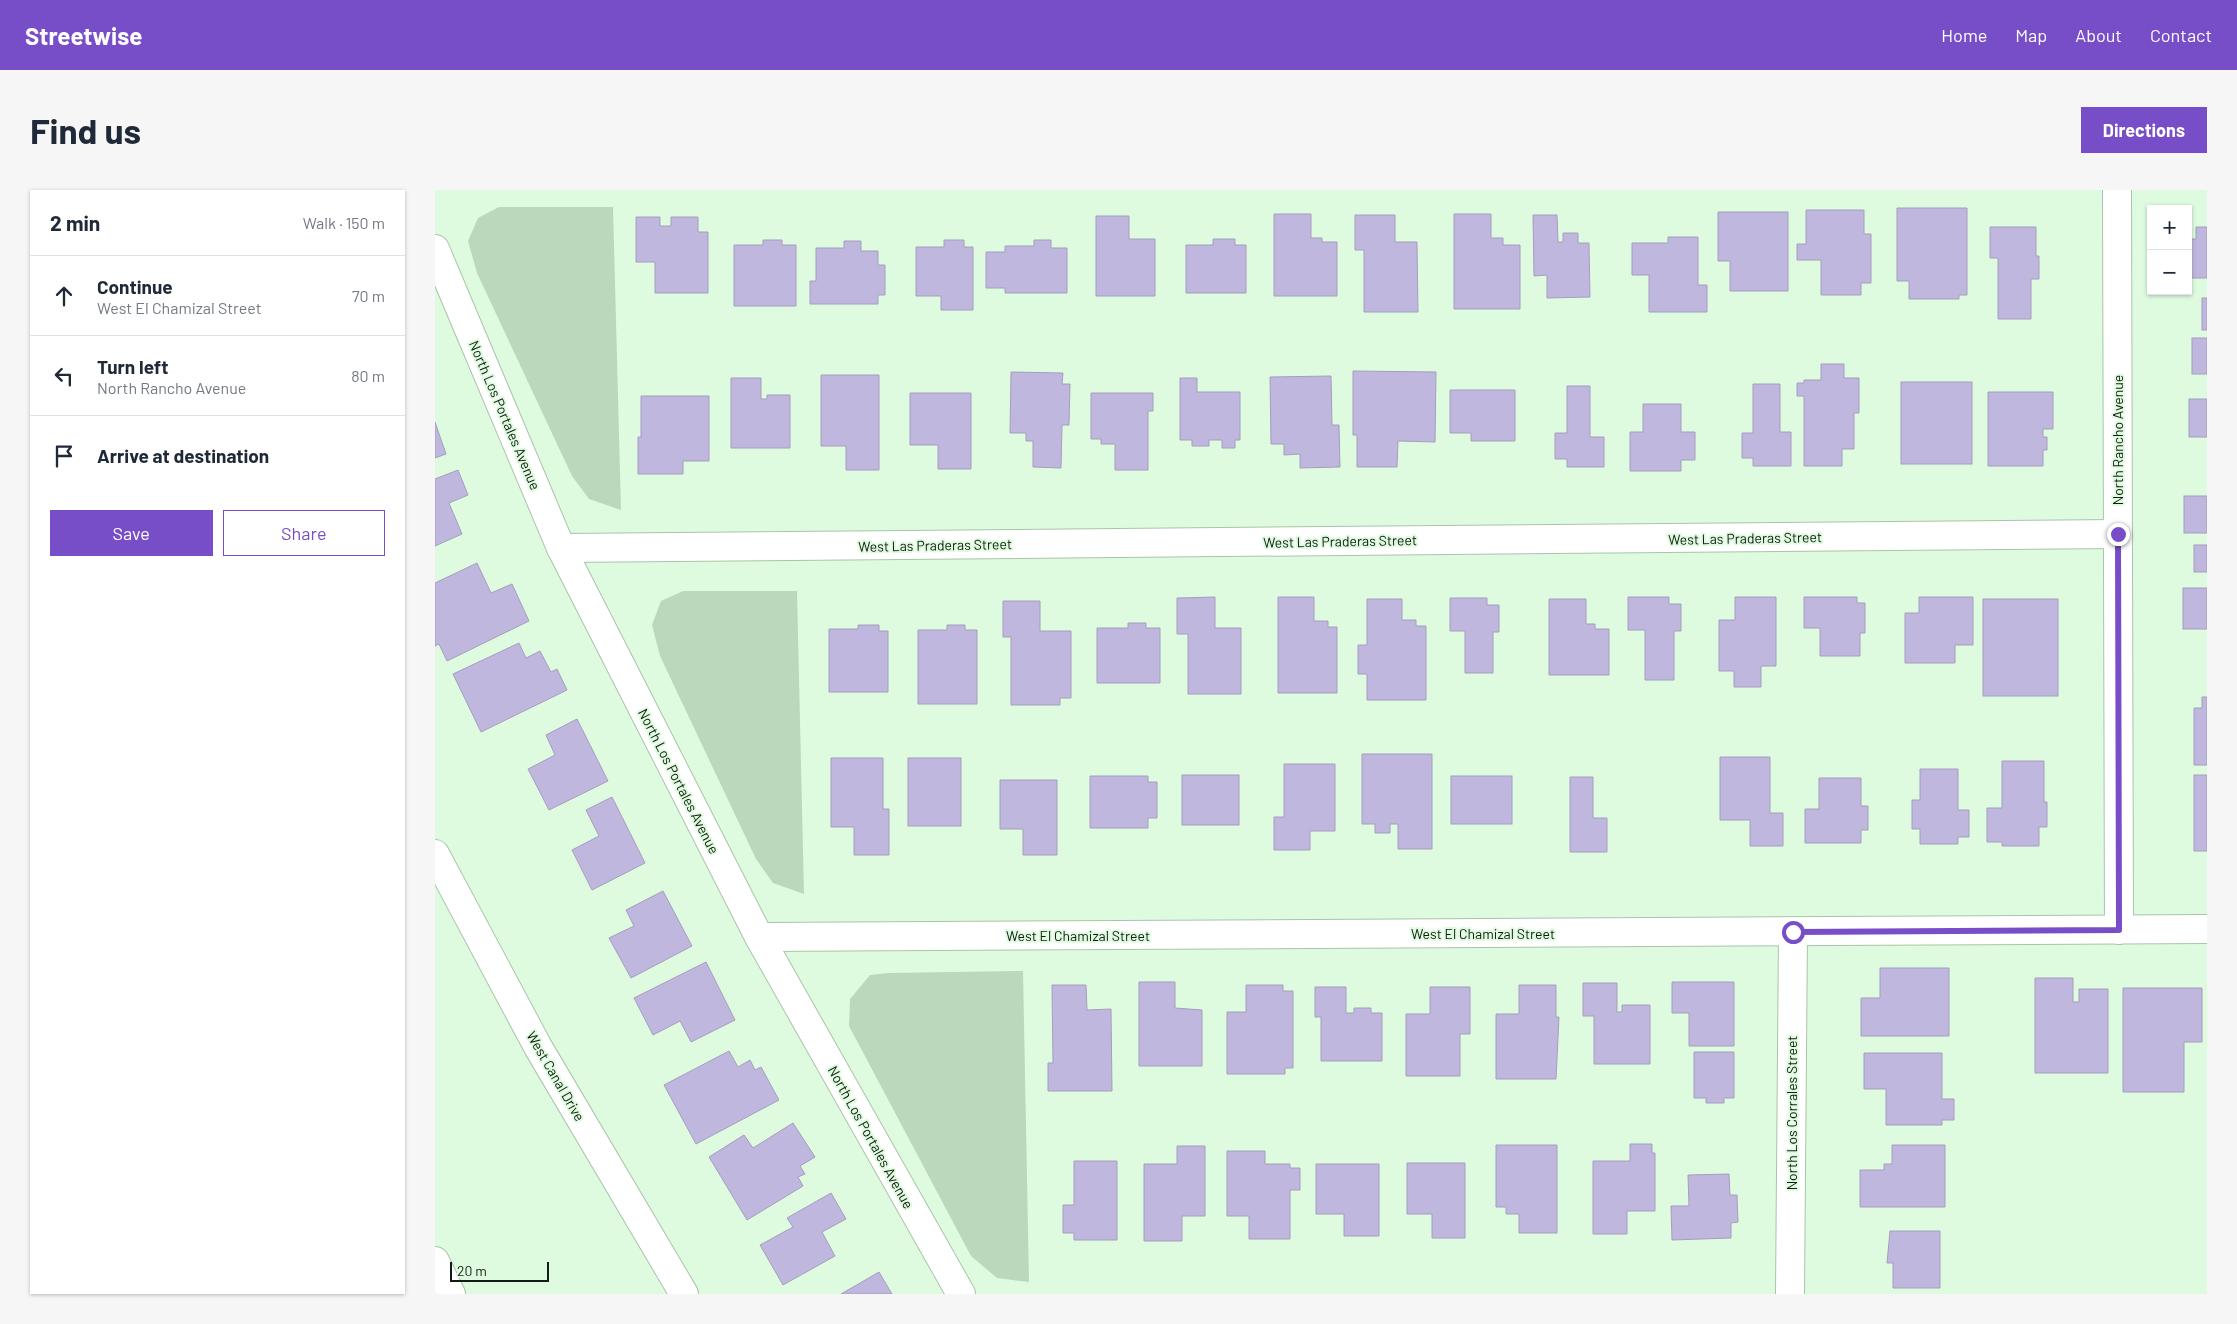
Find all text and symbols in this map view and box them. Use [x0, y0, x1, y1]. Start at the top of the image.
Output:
text: Streetwise [25, 21, 142, 50]
text: Home [1941, 24, 1987, 46]
text: Map [2015, 24, 2047, 46]
text: About [2075, 24, 2122, 46]
text: Contact [2150, 24, 2212, 46]
button: Directions [2081, 107, 2207, 153]
text: Find us [30, 109, 141, 151]
map controls [2147, 205, 2192, 295]
button: + [2147, 205, 2192, 250]
text: 2 min [50, 210, 100, 235]
text: Walk · 150 m [303, 213, 385, 232]
button: − [2147, 250, 2192, 295]
text: Continue [97, 275, 173, 298]
icon: ahead [50, 282, 78, 310]
text: 70 m [352, 286, 385, 305]
text: West El Chamizal Street [97, 298, 262, 317]
street label: North Los Portales Avenue [466, 338, 544, 492]
text: Turn left [97, 355, 168, 378]
icon: left [50, 362, 78, 390]
text: 80 m [351, 366, 385, 385]
street label: North Rancho Avenue [2109, 375, 2126, 505]
text: North Rancho Avenue [97, 378, 246, 397]
icon: arrive [50, 442, 78, 470]
text: Arrive at destination [97, 444, 269, 467]
button: Save [50, 510, 213, 556]
button: Share [223, 510, 385, 556]
route end [2107, 523, 2130, 546]
street label: West Las Praderas Street [1668, 528, 1822, 548]
street label: West Las Praderas Street [1263, 531, 1417, 551]
street label: West Las Praderas Street [858, 535, 1012, 555]
street label: North Los Portales Avenue [635, 706, 723, 856]
route start [1782, 921, 1805, 944]
street label: West El Chamizal Street [1411, 925, 1555, 942]
street label: West El Chamizal Street [1006, 927, 1150, 944]
street label: West Canal Drive [523, 1028, 589, 1124]
street label: North Los Corrales Street [1783, 1036, 1800, 1190]
street label: North Los Portales Avenue [825, 1063, 917, 1211]
scale bar [450, 1259, 549, 1282]
text: 20 m [457, 1262, 487, 1279]

